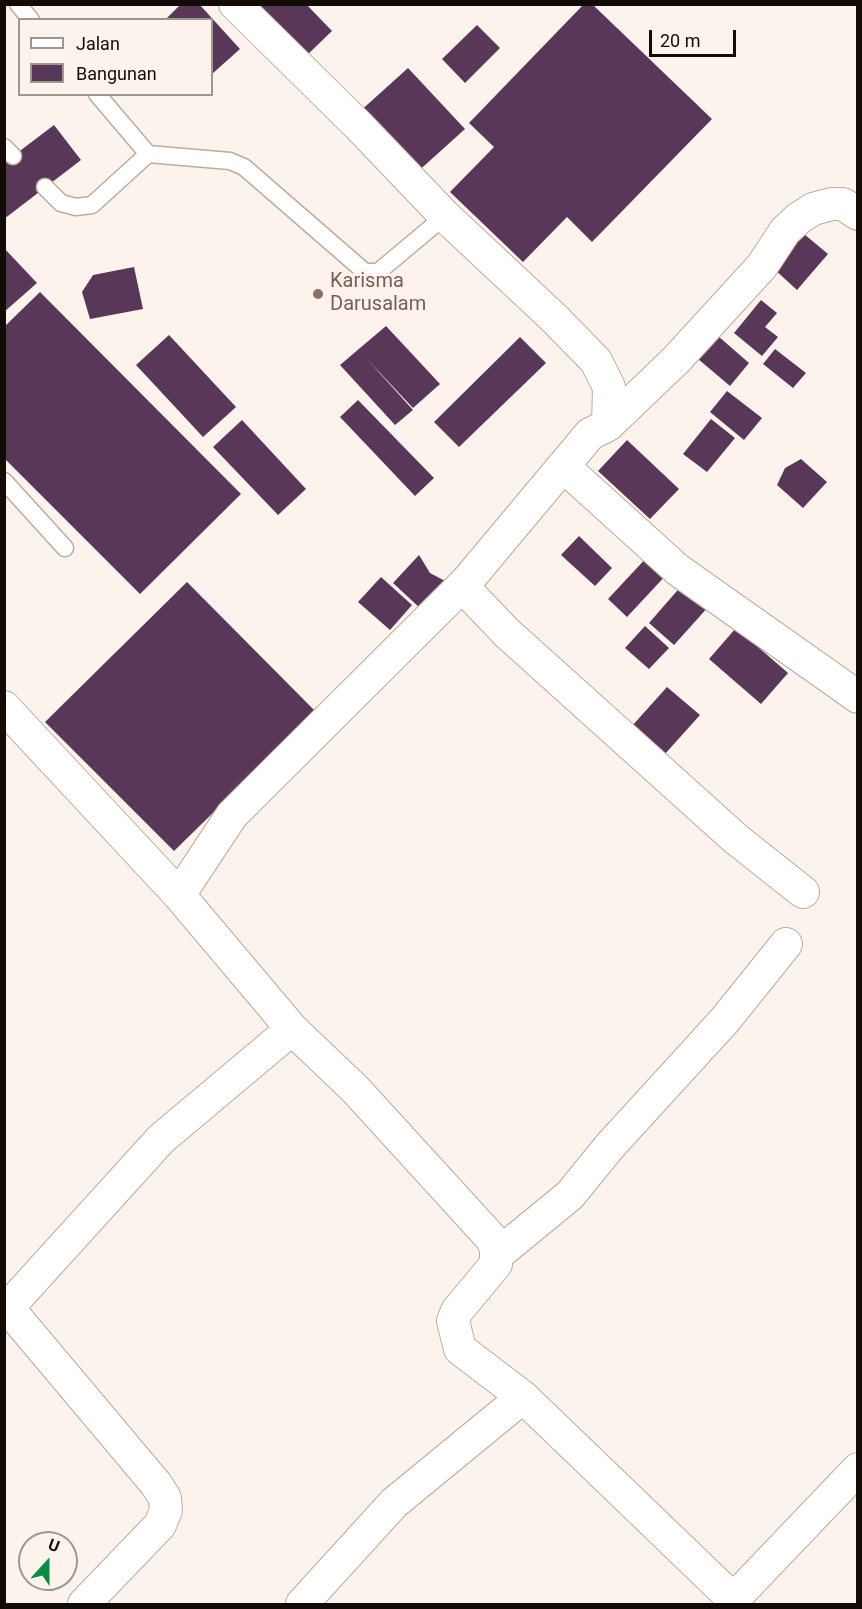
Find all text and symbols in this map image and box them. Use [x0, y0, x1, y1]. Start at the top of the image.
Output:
legend [18, 18, 213, 96]
scale bar [652, 18, 739, 56]
text: 20 m [660, 30, 700, 51]
text: Jalan [76, 33, 120, 54]
text: Bangunan [76, 63, 157, 84]
place label: Karisma Darusalam [330, 270, 426, 317]
marker: Karisma Darusalam [311, 287, 325, 301]
north arrow [18, 1531, 78, 1591]
text: U [46, 1535, 62, 1556]

